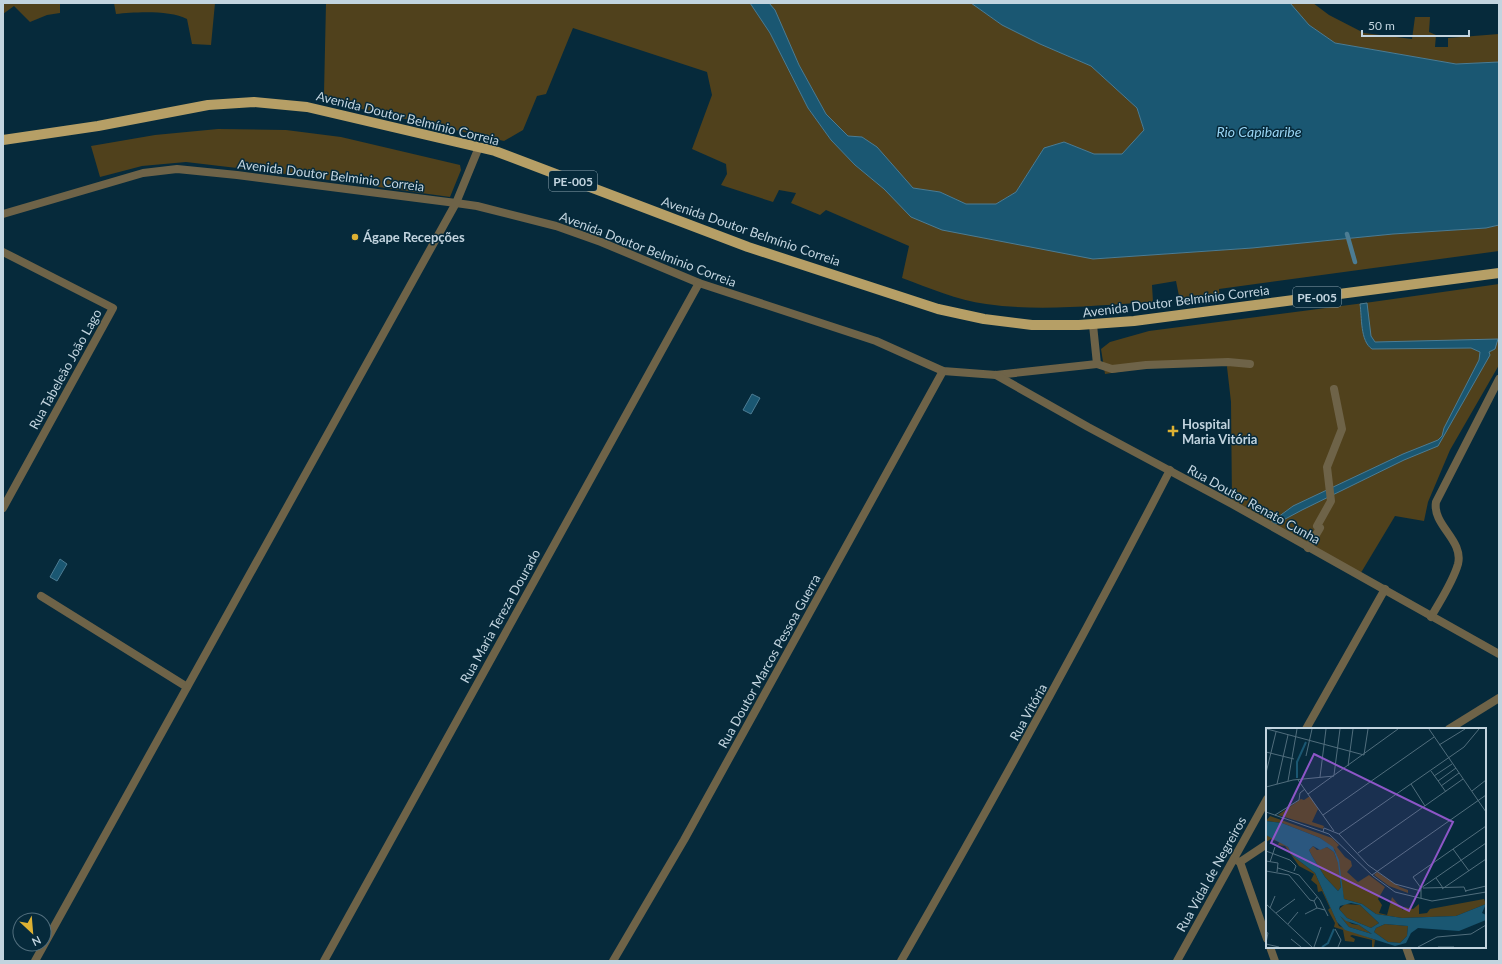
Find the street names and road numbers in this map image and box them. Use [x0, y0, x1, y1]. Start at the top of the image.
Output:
street label: Avenida Doutor Belmínio Correia [315, 87, 501, 149]
street label: Avenida Doutor Belminio Correia [237, 156, 425, 194]
road number: PE-005 [549, 171, 597, 191]
street label: Avenida Doutor Belmínio Correia [660, 193, 842, 269]
street label: Avenida Doutor Belminio Correia [557, 208, 739, 290]
street label: Avenida Doutor Belmínio Correia [1082, 282, 1270, 320]
road number: PE-005 [1293, 287, 1341, 307]
street label: Rua Tabeleão João Lago [25, 306, 105, 432]
street label: Rua Doutor Renato Cunha [1185, 461, 1323, 547]
street label: Rua Maria Tereza Dourado [456, 546, 544, 686]
street label: Rua Doutor Marcos Pessoa Guerra [714, 571, 824, 751]
street label: Rua Vitória [1006, 681, 1050, 743]
street label: Rua Vidal de Negreiros [1173, 813, 1250, 934]

